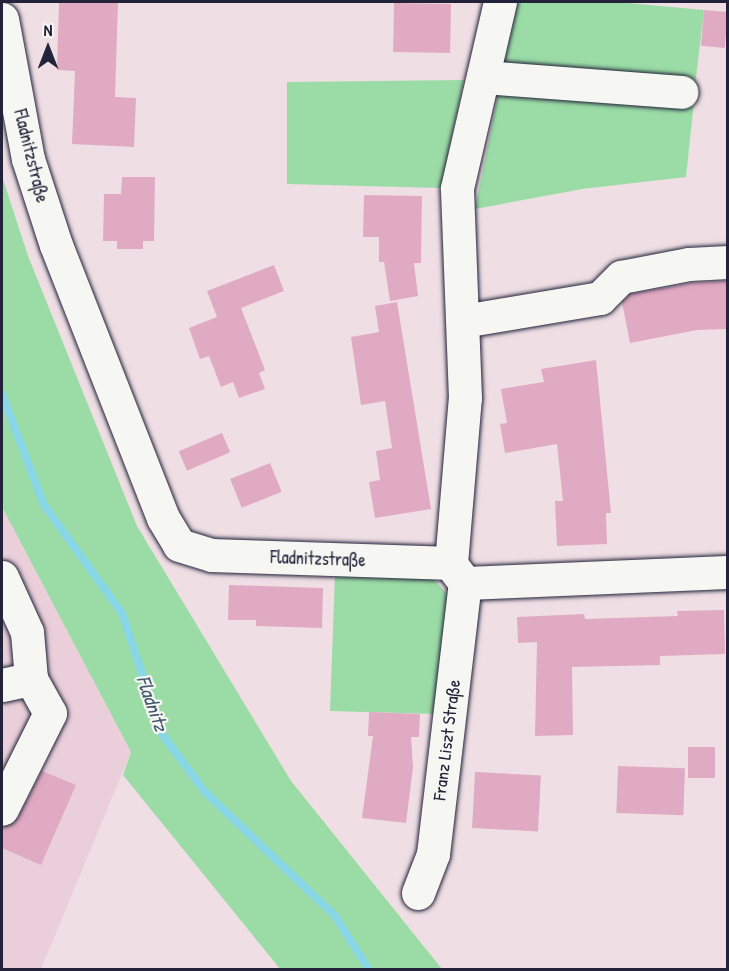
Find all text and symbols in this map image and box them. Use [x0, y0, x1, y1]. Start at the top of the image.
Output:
north arrow [18, 18, 78, 78]
text: N [44, 19, 52, 41]
street label: Fladnitzstraße [9, 107, 53, 205]
street label: Fladnitzstraße [270, 547, 366, 571]
water label: Fladnitz [132, 672, 174, 734]
street label: Franz Liszt Straße [429, 678, 465, 802]

